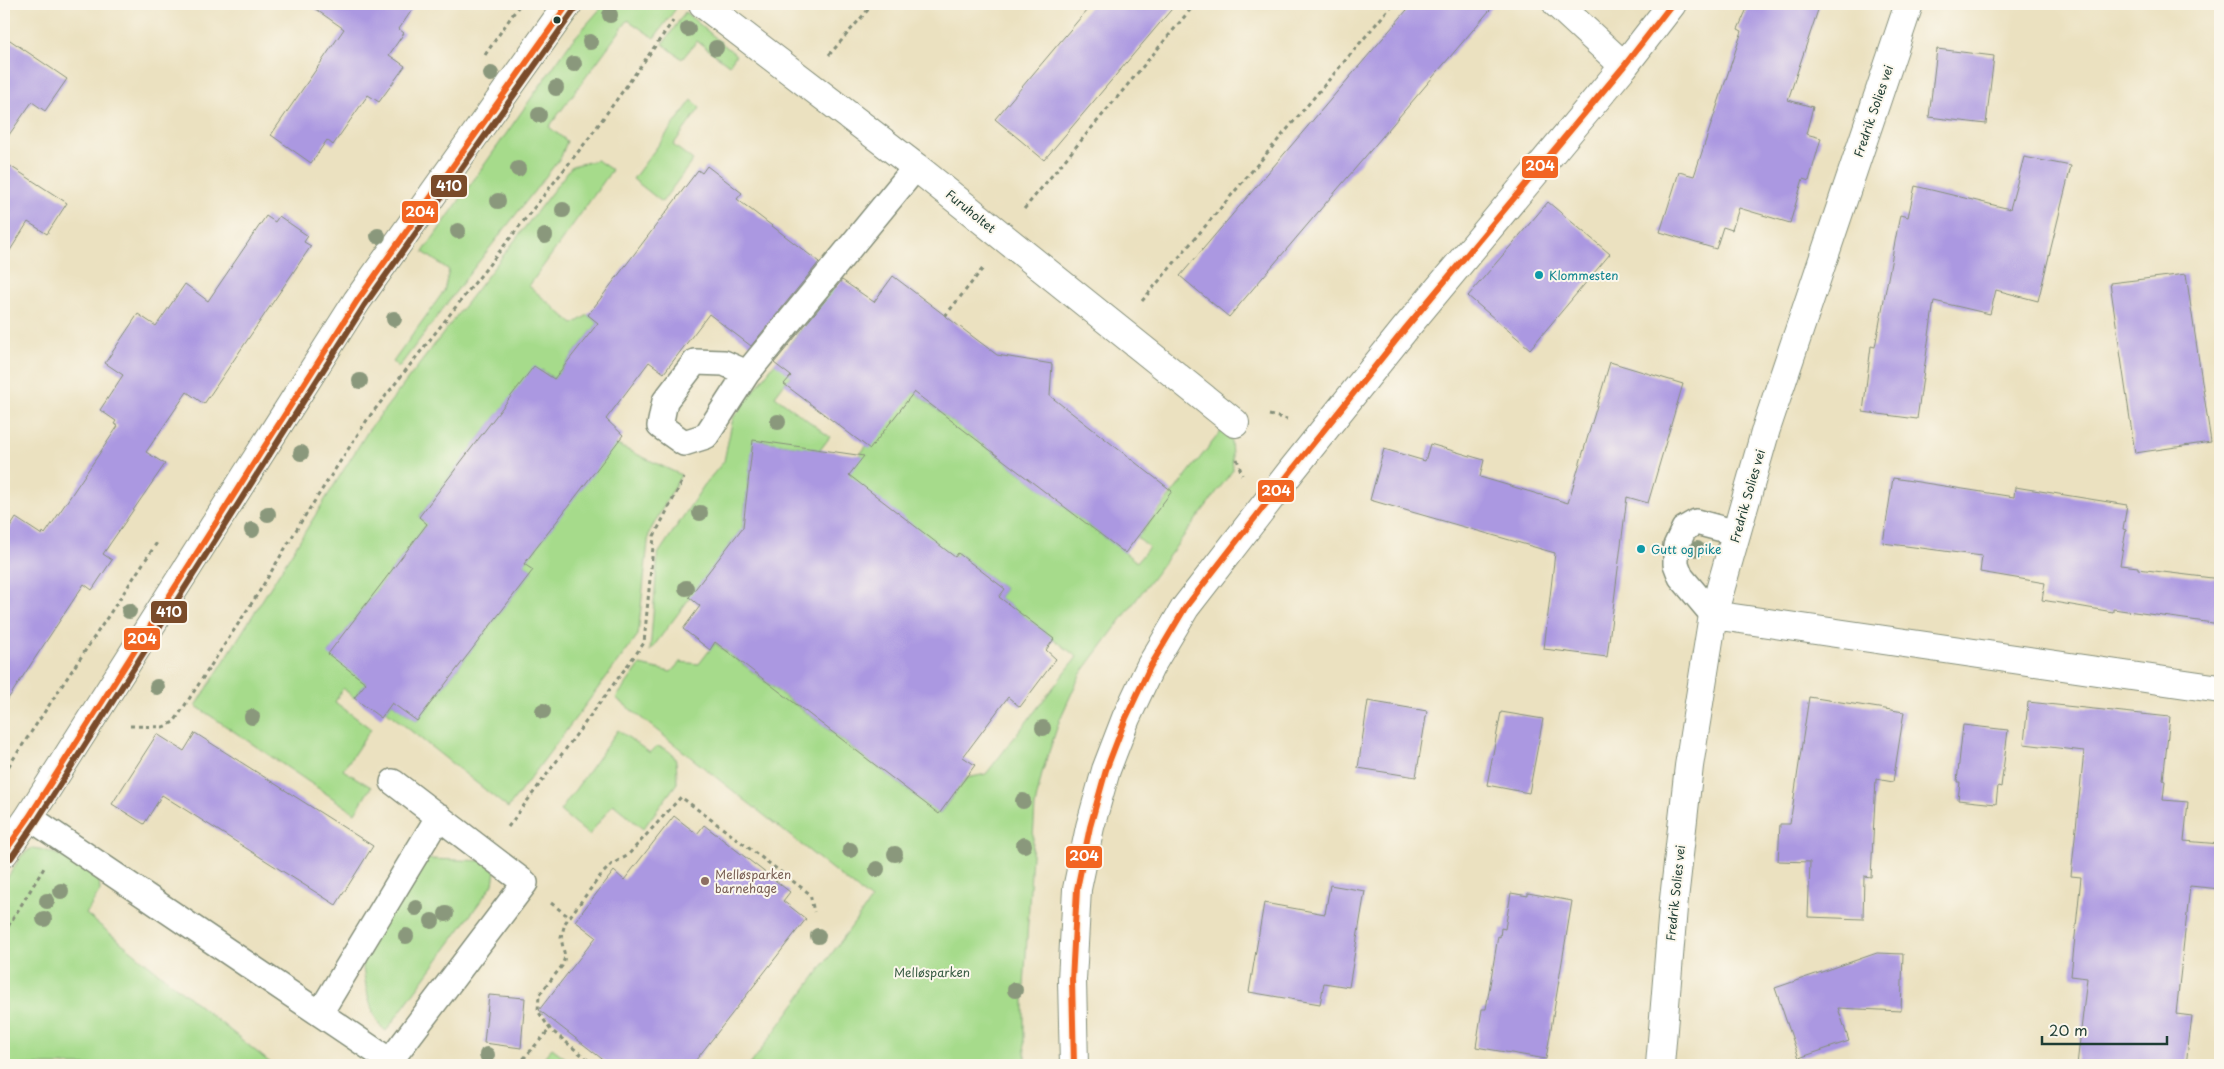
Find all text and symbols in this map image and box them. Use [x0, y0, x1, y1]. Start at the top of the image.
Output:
unlabelled marker [552, 15, 562, 25]
street label: Fredrik Solies vei [1849, 62, 1897, 160]
line badge: 204 [1521, 155, 1559, 179]
text: 204 [1525, 155, 1555, 176]
line badge: 410 [430, 174, 468, 198]
text: 410 [436, 175, 462, 196]
street label: Furuholtet [942, 185, 1000, 237]
line badge: 204 [401, 200, 439, 224]
text: 204 [405, 201, 435, 222]
place label: Klommesten [1549, 266, 1619, 284]
marker: Klommesten [1533, 269, 1545, 281]
street label: Fredrik Solies vei [1725, 447, 1769, 545]
line badge: 204 [1257, 479, 1295, 503]
text: 204 [1261, 480, 1291, 501]
place label: Gutt og pike [1651, 540, 1721, 558]
marker: Gutt og pike [1635, 543, 1647, 555]
line badge: 410 [150, 600, 188, 624]
text: 410 [156, 601, 182, 622]
line badge: 204 [123, 627, 161, 651]
text: 204 [127, 628, 157, 649]
street label: Fredrik Solies vei [1661, 844, 1689, 942]
line badge: 204 [1065, 845, 1103, 869]
text: 204 [1069, 845, 1099, 866]
place label: Melløsparken barnehage [715, 865, 791, 897]
marker: Melløsparken barnehage [699, 875, 711, 887]
park label: Melløsparken [894, 963, 970, 981]
scale bar [2042, 1014, 2166, 1046]
text: 20 m [2049, 1018, 2088, 1041]

